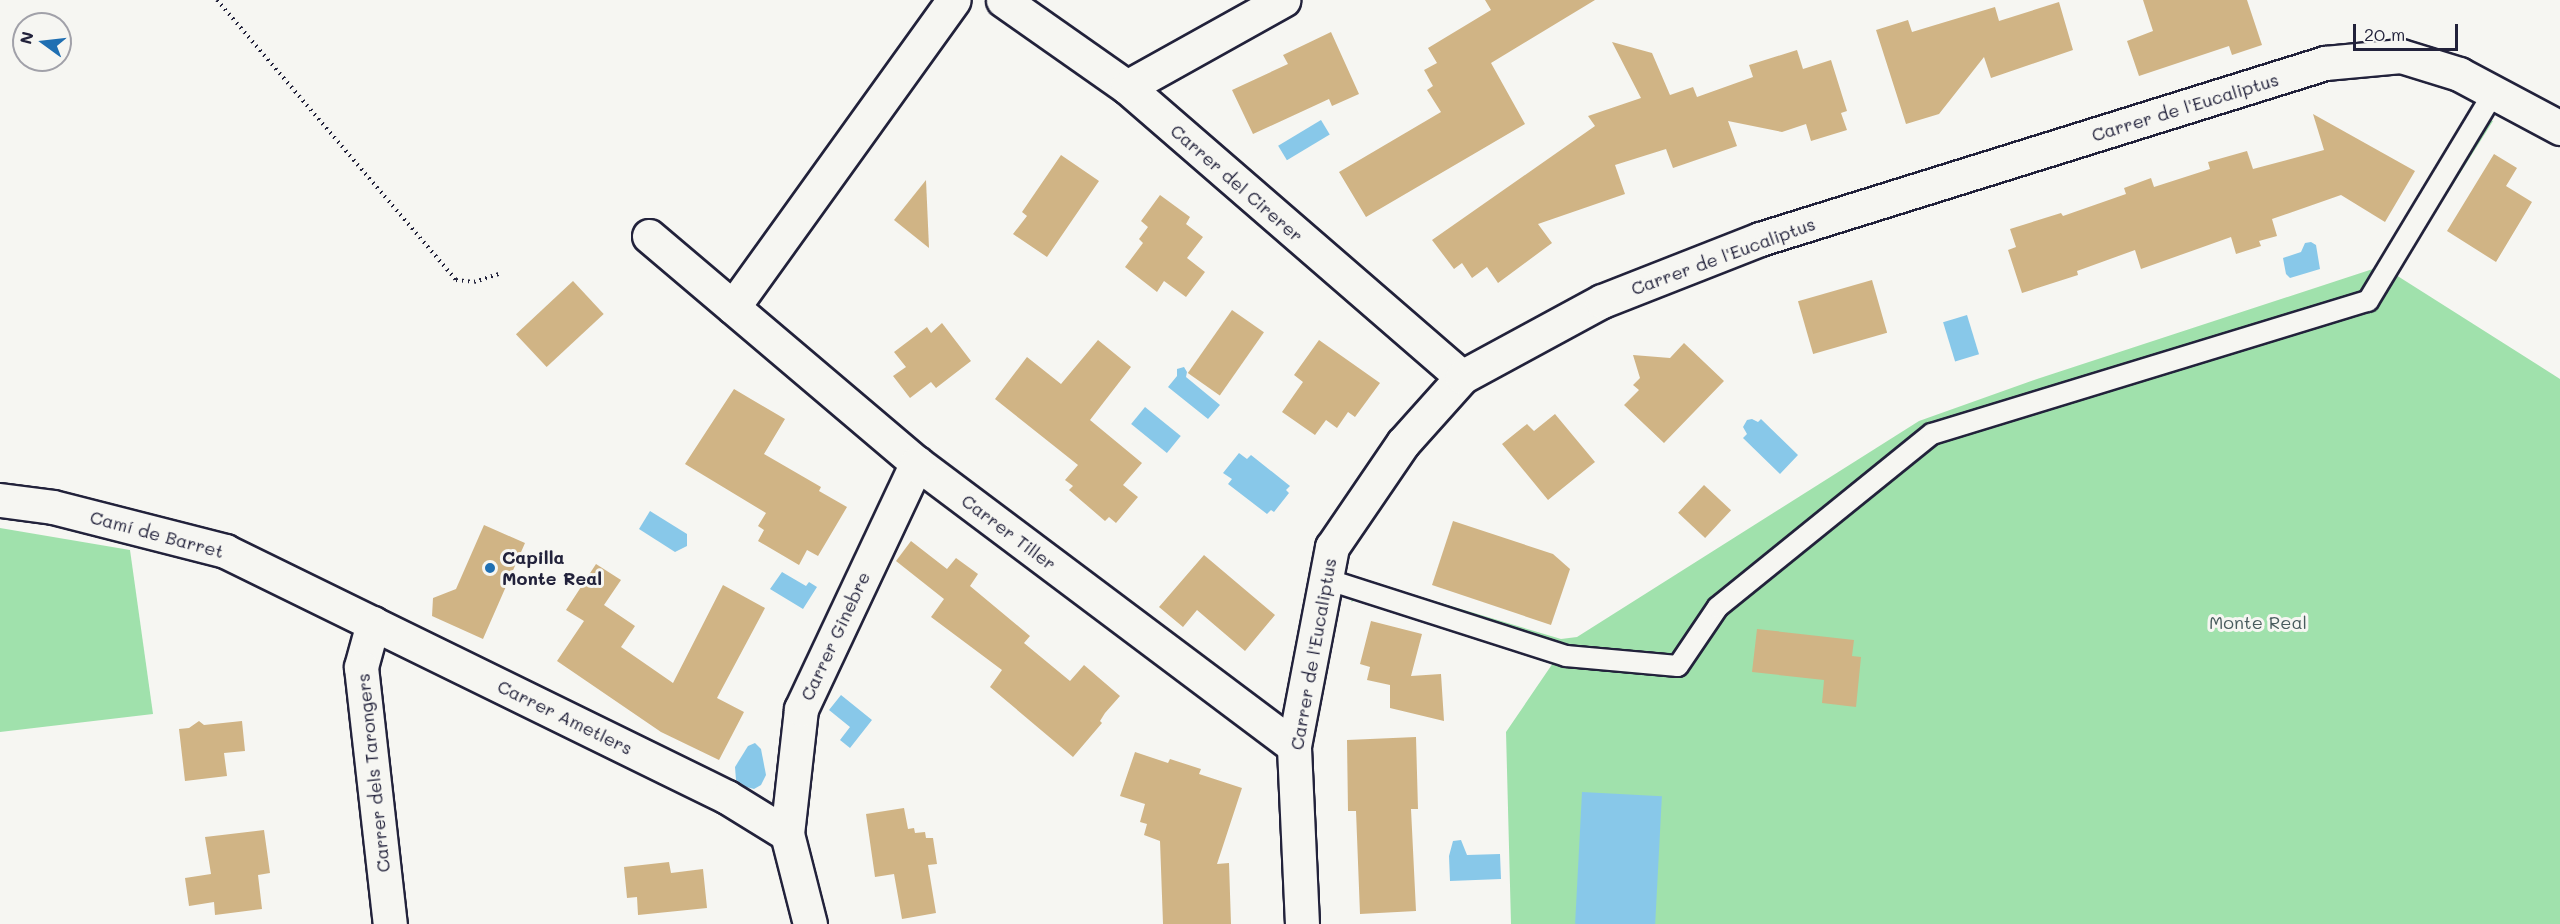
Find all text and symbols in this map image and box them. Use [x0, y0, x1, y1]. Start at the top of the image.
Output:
north arrow [12, 12, 72, 72]
scale bar [2356, 12, 2461, 50]
text: 20 m [2364, 22, 2405, 46]
text: N [14, 29, 38, 46]
street label: Carrer de l'Eucaliptus [2089, 68, 2281, 146]
street label: Carrer del Cirerer [1166, 120, 1308, 246]
street label: Carrer de l'Eucaliptus [1628, 213, 1818, 299]
street label: Carrer Tiller [957, 489, 1061, 575]
street label: Camí de Barret [88, 506, 226, 562]
place label: Capilla Monte Real [502, 547, 602, 590]
street label: Carrer de l'Eucaliptus [1285, 556, 1341, 752]
marker: Capilla Monte Real [483, 561, 497, 575]
street label: Carrer Ginebre [796, 568, 874, 704]
park label: Monte Real [2209, 611, 2307, 633]
street label: Carrer dels Tarongers [352, 672, 394, 874]
street label: Carrer Ametlers [494, 675, 636, 759]

